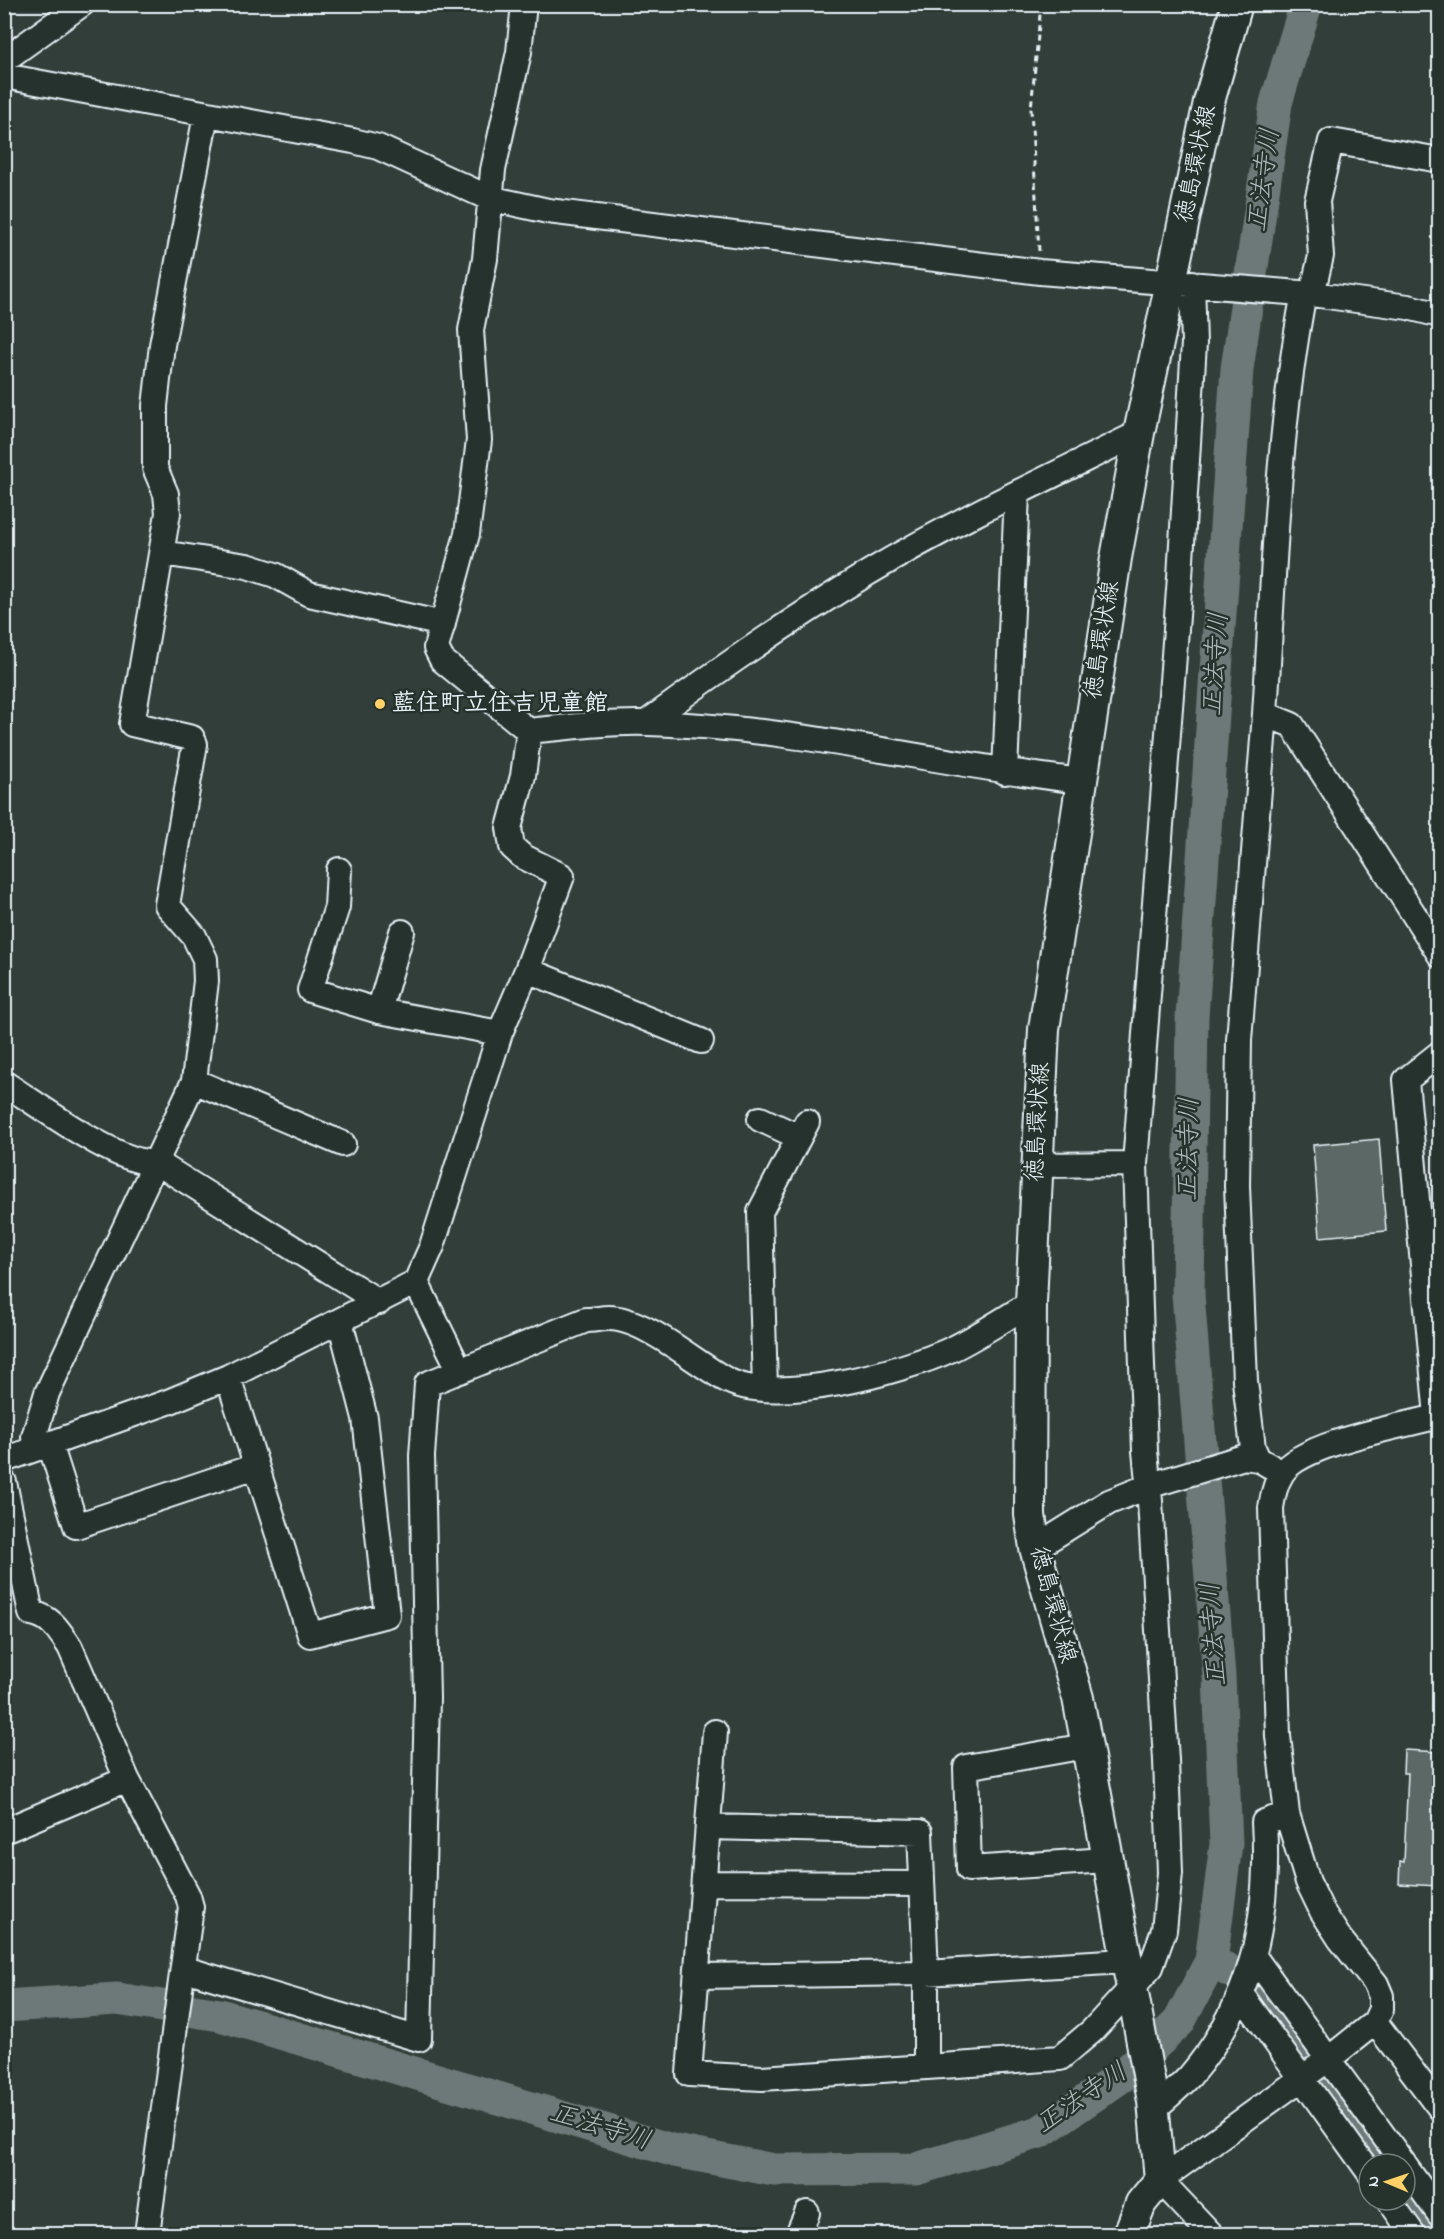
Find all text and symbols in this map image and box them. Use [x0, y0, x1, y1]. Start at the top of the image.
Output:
street label: 徳島環状線 [1167, 102, 1227, 226]
water label: 正法寺川 [1239, 126, 1291, 234]
street label: 徳島環状線 [1076, 578, 1130, 702]
water label: 正法寺川 [1194, 611, 1240, 717]
place label: 藍住町立住吉児童館 [392, 687, 608, 722]
marker: 藍住町立住吉児童館 [373, 697, 387, 711]
street label: 徳島環状線 [1018, 1061, 1060, 1183]
water label: 正法寺川 [1170, 1097, 1210, 1201]
street label: 徳島環状線 [1020, 1543, 1084, 1667]
water label: 正法寺川 [1192, 1581, 1238, 1687]
water label: 正法寺川 [1028, 2054, 1136, 2144]
water label: 正法寺川 [545, 2095, 655, 2161]
north arrow [1357, 2152, 1417, 2212]
text: N [1362, 2176, 1386, 2187]

